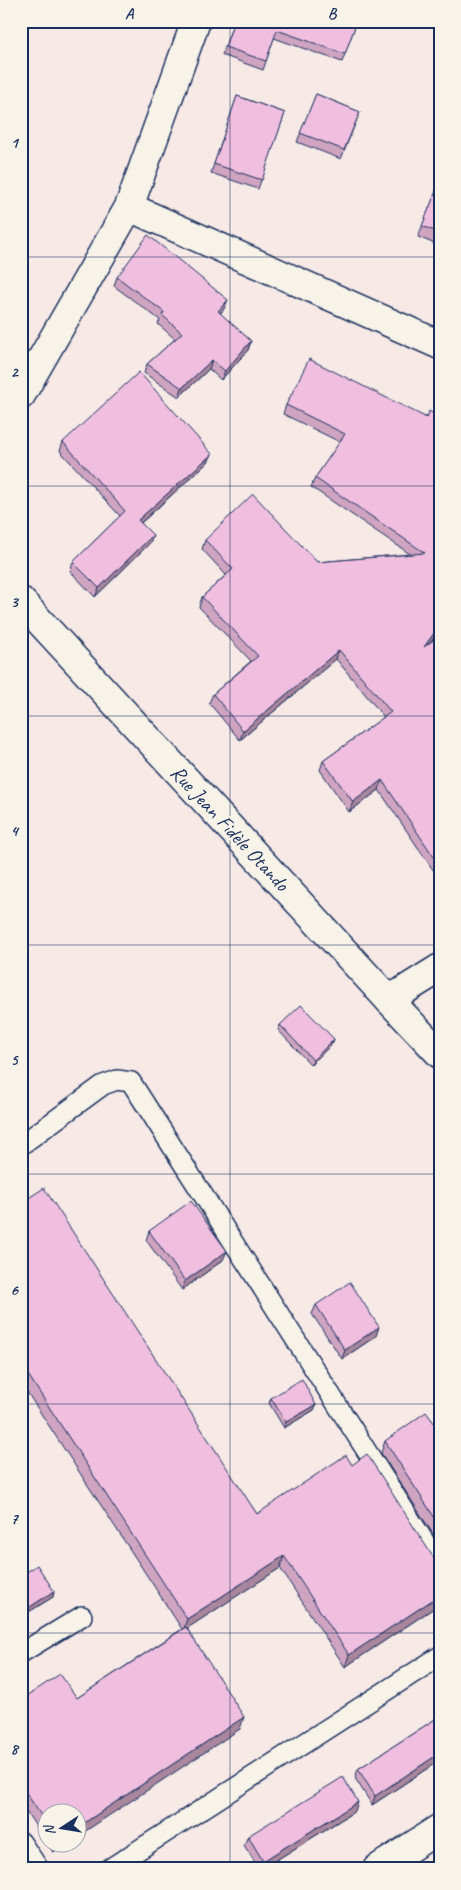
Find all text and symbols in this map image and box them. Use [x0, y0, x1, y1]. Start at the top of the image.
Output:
text: A [125, 4, 135, 24]
text: B [328, 4, 338, 24]
text: 1 [10, 133, 19, 153]
text: 2 [10, 362, 19, 382]
text: 3 [10, 592, 19, 612]
street label: Rue Jean Fidèle Otando [165, 760, 296, 897]
text: 4 [10, 821, 19, 841]
text: 5 [11, 1050, 20, 1070]
text: 6 [10, 1280, 19, 1300]
text: 7 [10, 1509, 19, 1529]
text: 8 [10, 1739, 19, 1759]
north arrow [38, 1802, 88, 1852]
text: N [40, 1822, 59, 1837]

